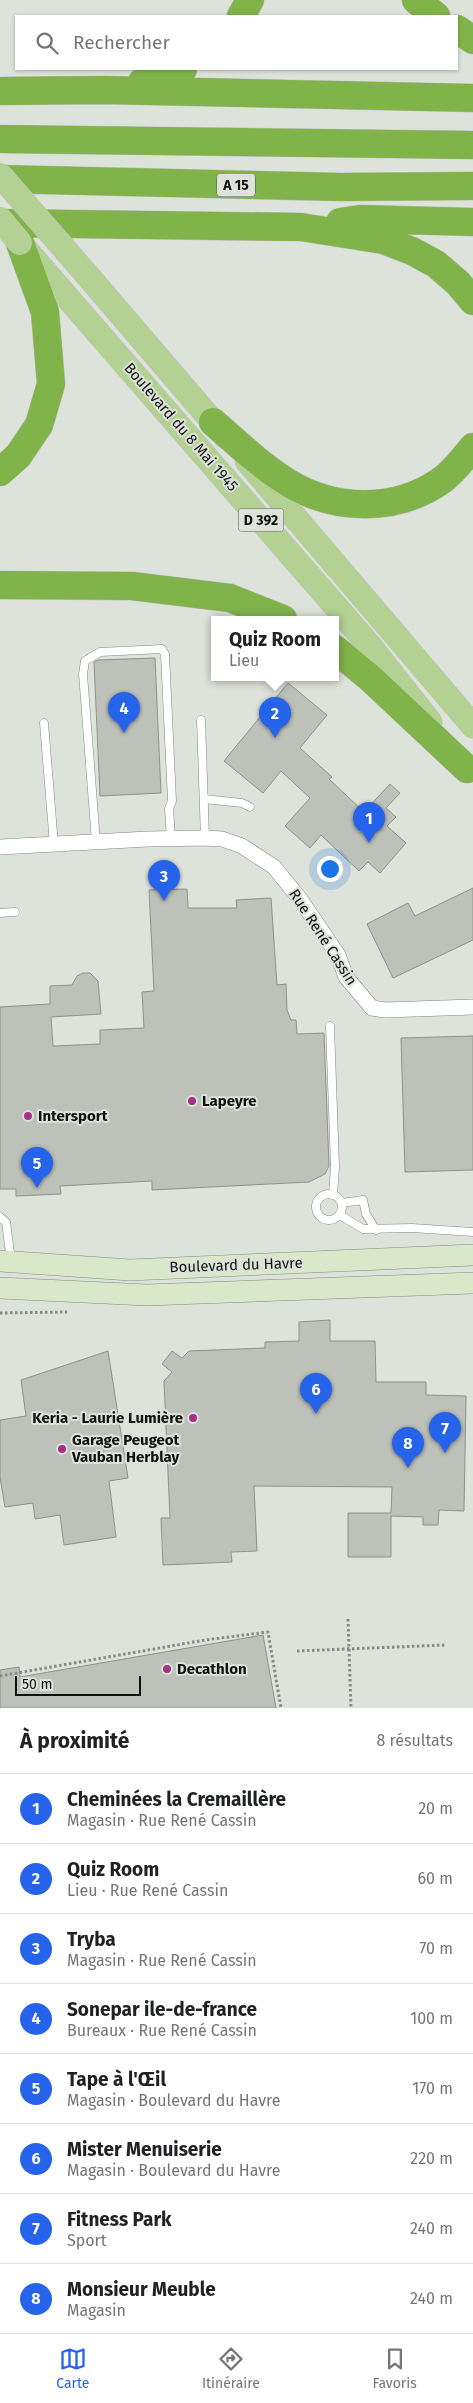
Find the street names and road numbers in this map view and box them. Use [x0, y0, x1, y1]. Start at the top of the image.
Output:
road number: A 15 [217, 174, 255, 196]
street label: Boulevard du 8 Mai 1945 [120, 359, 242, 495]
road number: D 392 [238, 508, 284, 532]
street label: Rue René Cassin [285, 886, 361, 988]
street label: Boulevard du Havre [169, 1254, 303, 1276]

